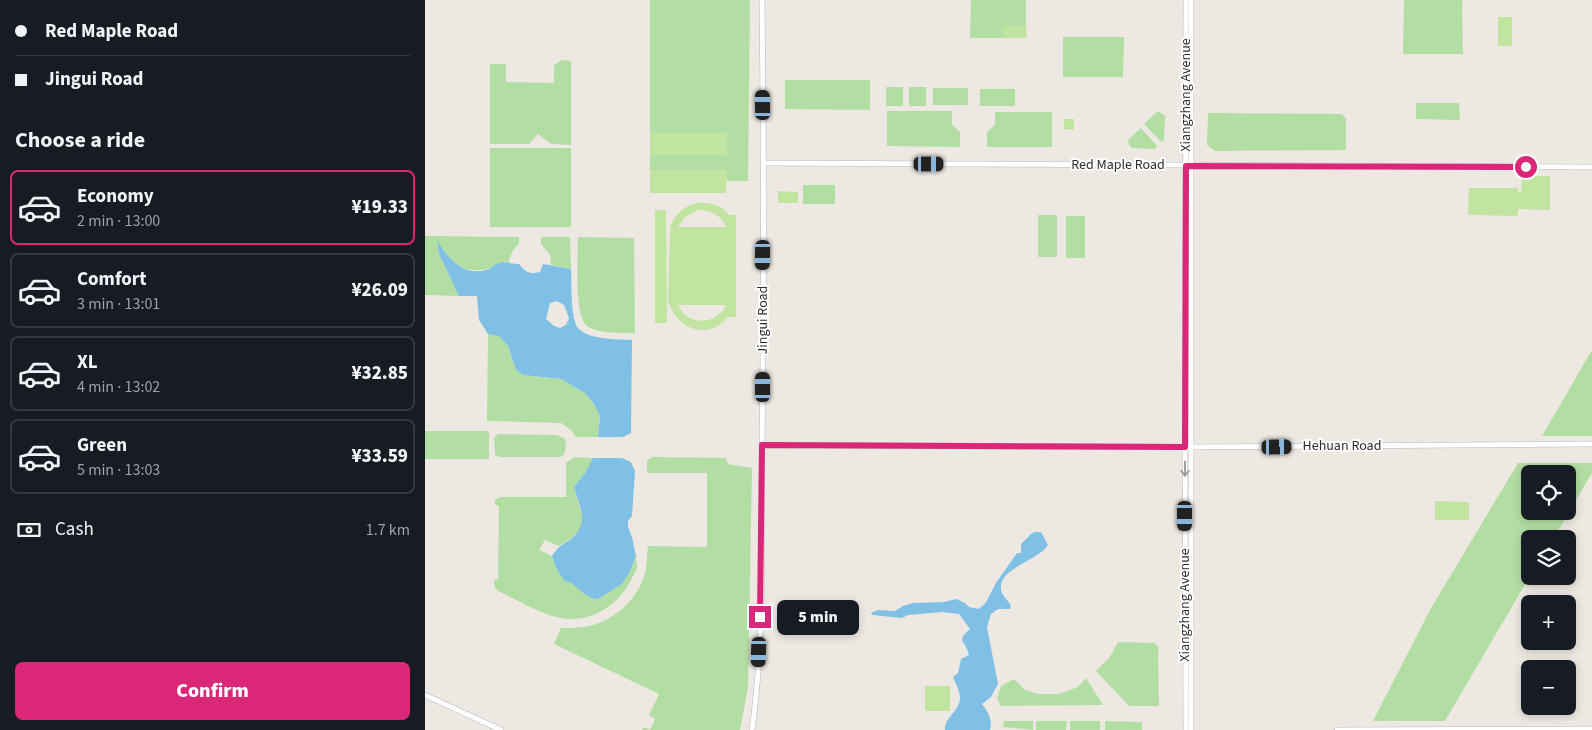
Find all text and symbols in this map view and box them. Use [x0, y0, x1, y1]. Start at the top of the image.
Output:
text: Red Maple Road [45, 18, 178, 45]
street label: Xiangzhang Avenue [1176, 38, 1196, 152]
text: Jingui Road [45, 66, 143, 93]
car [755, 90, 770, 120]
text: Choose a ride [15, 124, 145, 156]
street label: Red Maple Road [1071, 155, 1165, 175]
route start [1515, 156, 1537, 178]
car [914, 157, 944, 172]
text: Economy [77, 183, 154, 210]
icon: car [17, 185, 62, 230]
text: ¥19.33 [351, 194, 408, 221]
text: 2 min · 13:00 [77, 210, 160, 232]
car [755, 240, 770, 270]
text: Comfort [77, 266, 147, 293]
icon: car [17, 268, 62, 313]
text: ¥26.09 [351, 277, 408, 304]
street label: Jingui Road [753, 286, 773, 354]
text: 3 min · 13:01 [77, 293, 160, 315]
text: XL [77, 349, 98, 376]
icon: car [17, 351, 62, 396]
text: ¥32.85 [351, 360, 408, 387]
car [755, 372, 770, 402]
text: 4 min · 13:02 [77, 376, 160, 398]
text: Green [77, 432, 127, 459]
icon: car [17, 434, 62, 479]
street label: Hehuan Road [1303, 436, 1381, 456]
car [1261, 439, 1292, 455]
text: ¥33.59 [351, 443, 408, 470]
text: 5 min · 13:03 [77, 459, 160, 481]
one-way arrow [1180, 460, 1190, 476]
map controls [1521, 465, 1576, 715]
button: locate [1521, 465, 1576, 520]
car [1177, 501, 1192, 531]
icon: cash [15, 516, 43, 544]
text: Cash [55, 516, 94, 543]
text: 1.7 km [366, 519, 410, 541]
button: layers [1521, 530, 1576, 585]
street label: Xiangzhang Avenue [1175, 548, 1195, 662]
button: + [1521, 595, 1576, 650]
callout: 5 min [777, 600, 860, 634]
route end [749, 606, 771, 628]
text: 5 min [798, 606, 838, 628]
car [750, 637, 767, 667]
button: − [1521, 660, 1576, 715]
button: Confirm [15, 662, 410, 720]

